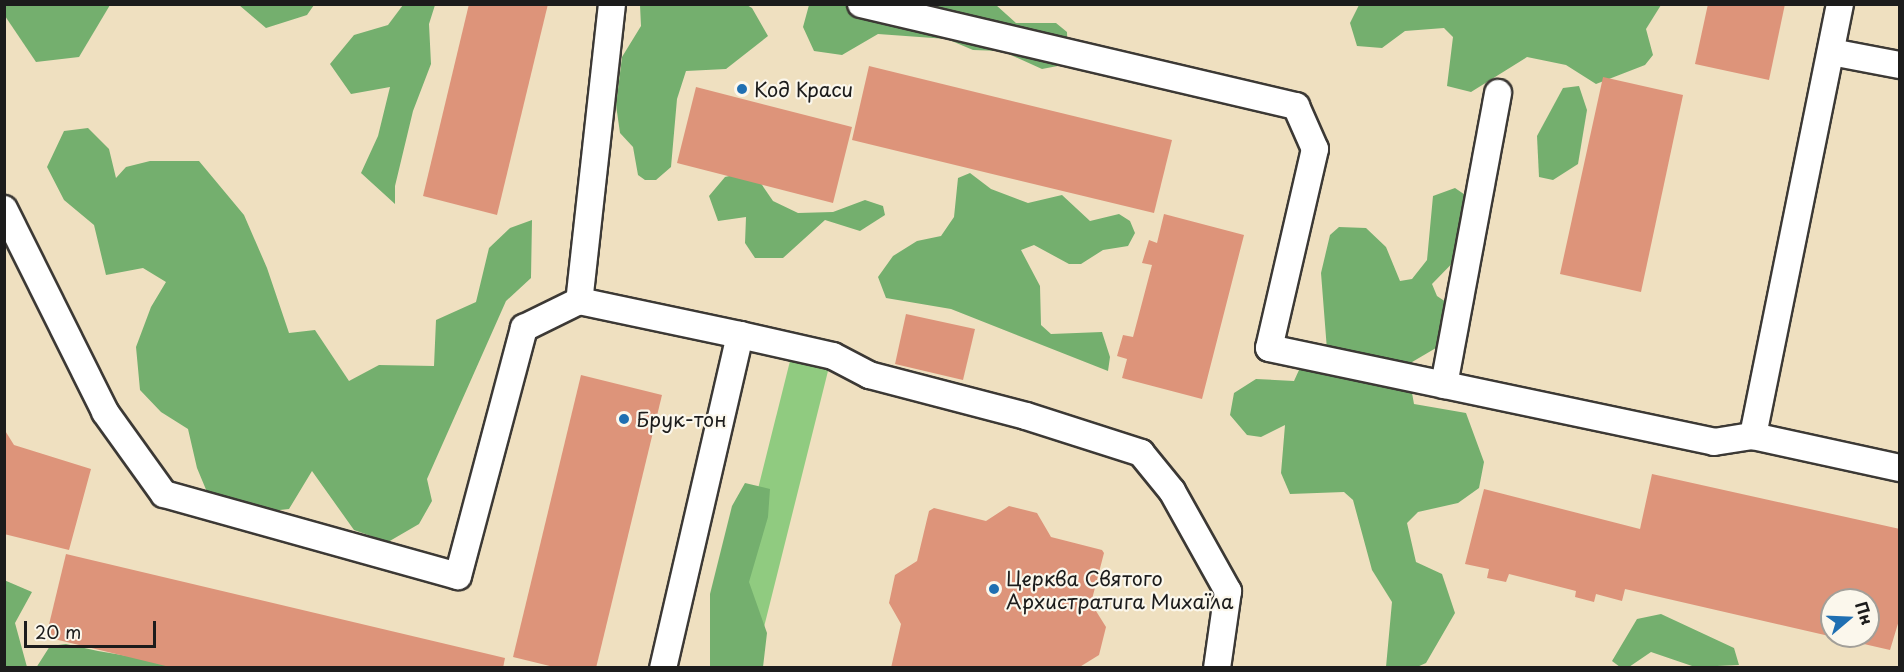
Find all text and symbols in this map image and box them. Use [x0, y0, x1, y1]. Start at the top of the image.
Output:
place label: Код Краси [754, 77, 854, 101]
marker: Код Краси [735, 82, 749, 96]
place label: Брук-тон [636, 407, 727, 431]
marker: Брук-тон [617, 412, 631, 426]
place label: Церква Святого Архистратига Михаїла [1006, 566, 1234, 613]
marker: Церква Святого Архистратига Михаїла [987, 582, 1001, 596]
north arrow [1820, 588, 1880, 648]
text: Пн [1850, 598, 1880, 628]
scale bar [27, 609, 159, 647]
text: 20 m [35, 618, 81, 645]

